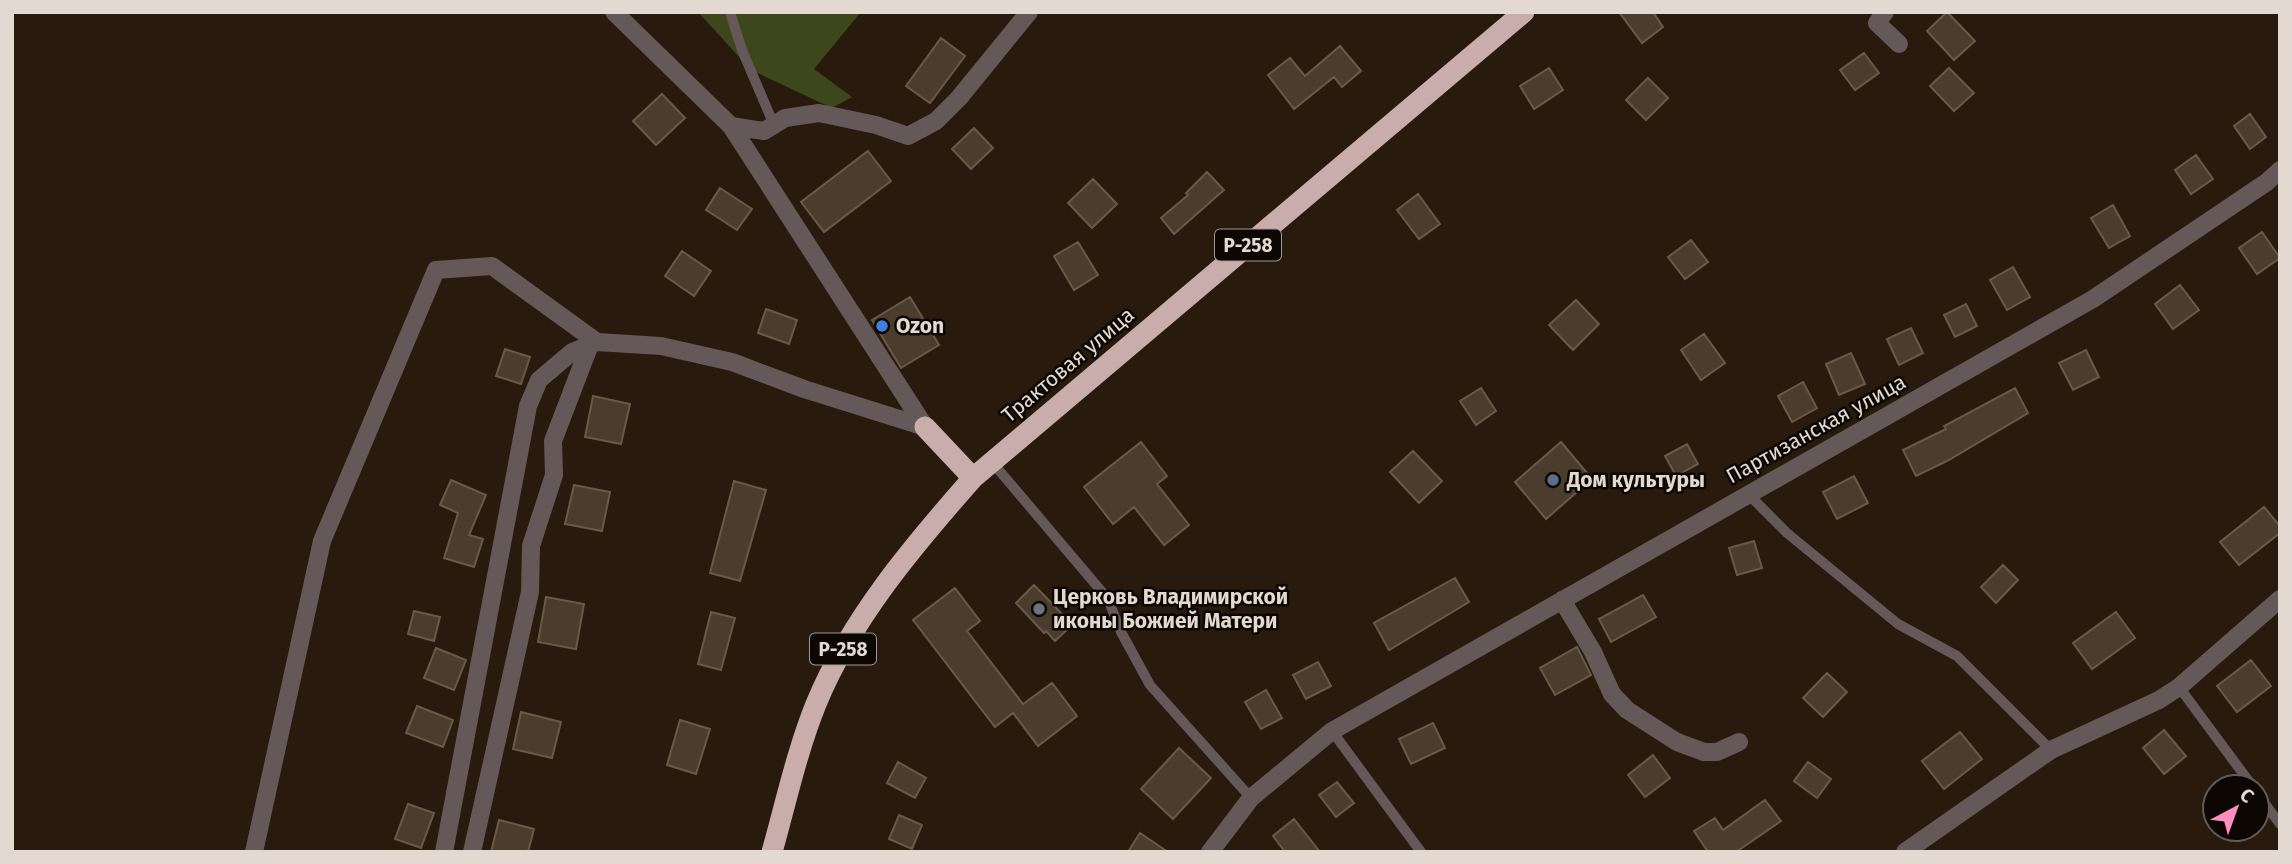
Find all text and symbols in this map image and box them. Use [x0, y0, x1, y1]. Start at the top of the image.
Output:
road number: Р-258 [1215, 230, 1281, 260]
street label: Трактовая улица [996, 302, 1140, 428]
place label: Ozon [896, 313, 944, 339]
marker: Ozon [874, 318, 890, 334]
street label: Партизанская улица [1722, 369, 1910, 489]
place label: Дом культуры [1566, 467, 1705, 493]
marker: Дом культуры [1545, 472, 1561, 488]
place label: Церковь Владимирской иконы Божией Матери [1053, 584, 1288, 634]
marker: Церковь Владимирской иконы Божией Матери [1031, 601, 1047, 617]
road number: Р-258 [810, 634, 876, 664]
north arrow [2201, 773, 2271, 843]
text: С [2235, 783, 2259, 808]

